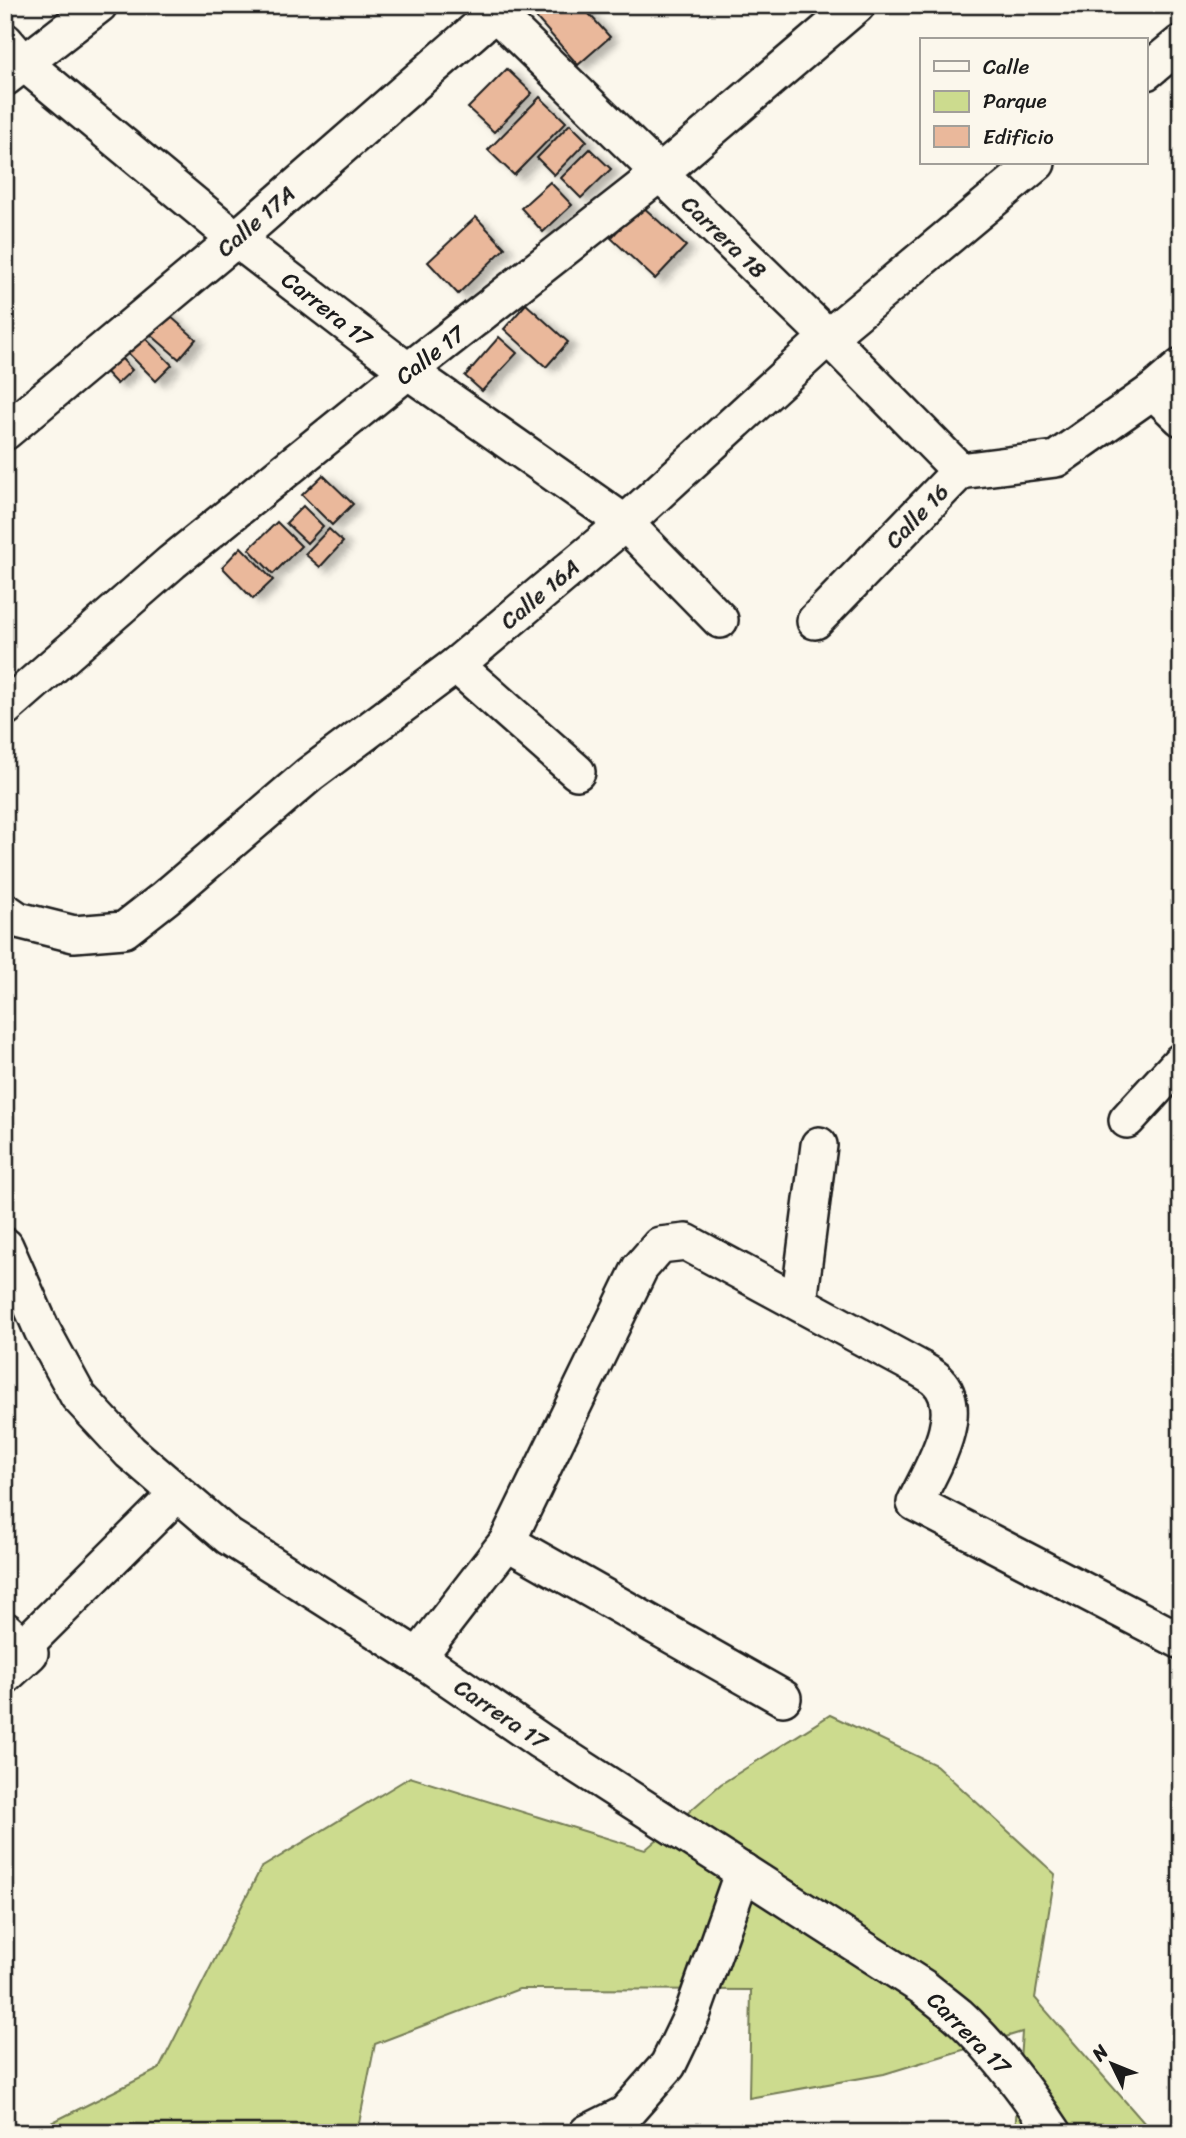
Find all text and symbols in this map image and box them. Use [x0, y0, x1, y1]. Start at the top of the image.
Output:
legend [920, 38, 1148, 164]
text: Calle [983, 48, 1030, 86]
text: Parque [983, 82, 1047, 120]
text: Edificio [983, 118, 1054, 156]
street label: Calle 17A [207, 175, 306, 268]
street label: Carrera 18 [671, 185, 777, 289]
street label: Carrera 17 [272, 260, 383, 359]
street label: Calle 17 [386, 314, 476, 396]
street label: Calle 16 [875, 473, 960, 559]
street label: Calle 16A [491, 548, 590, 641]
street label: Carrera 17 [445, 1668, 558, 1762]
street label: Carrera 17 [916, 1981, 1022, 2087]
north arrow [1078, 2030, 1148, 2100]
text: N [1083, 2036, 1117, 2070]

